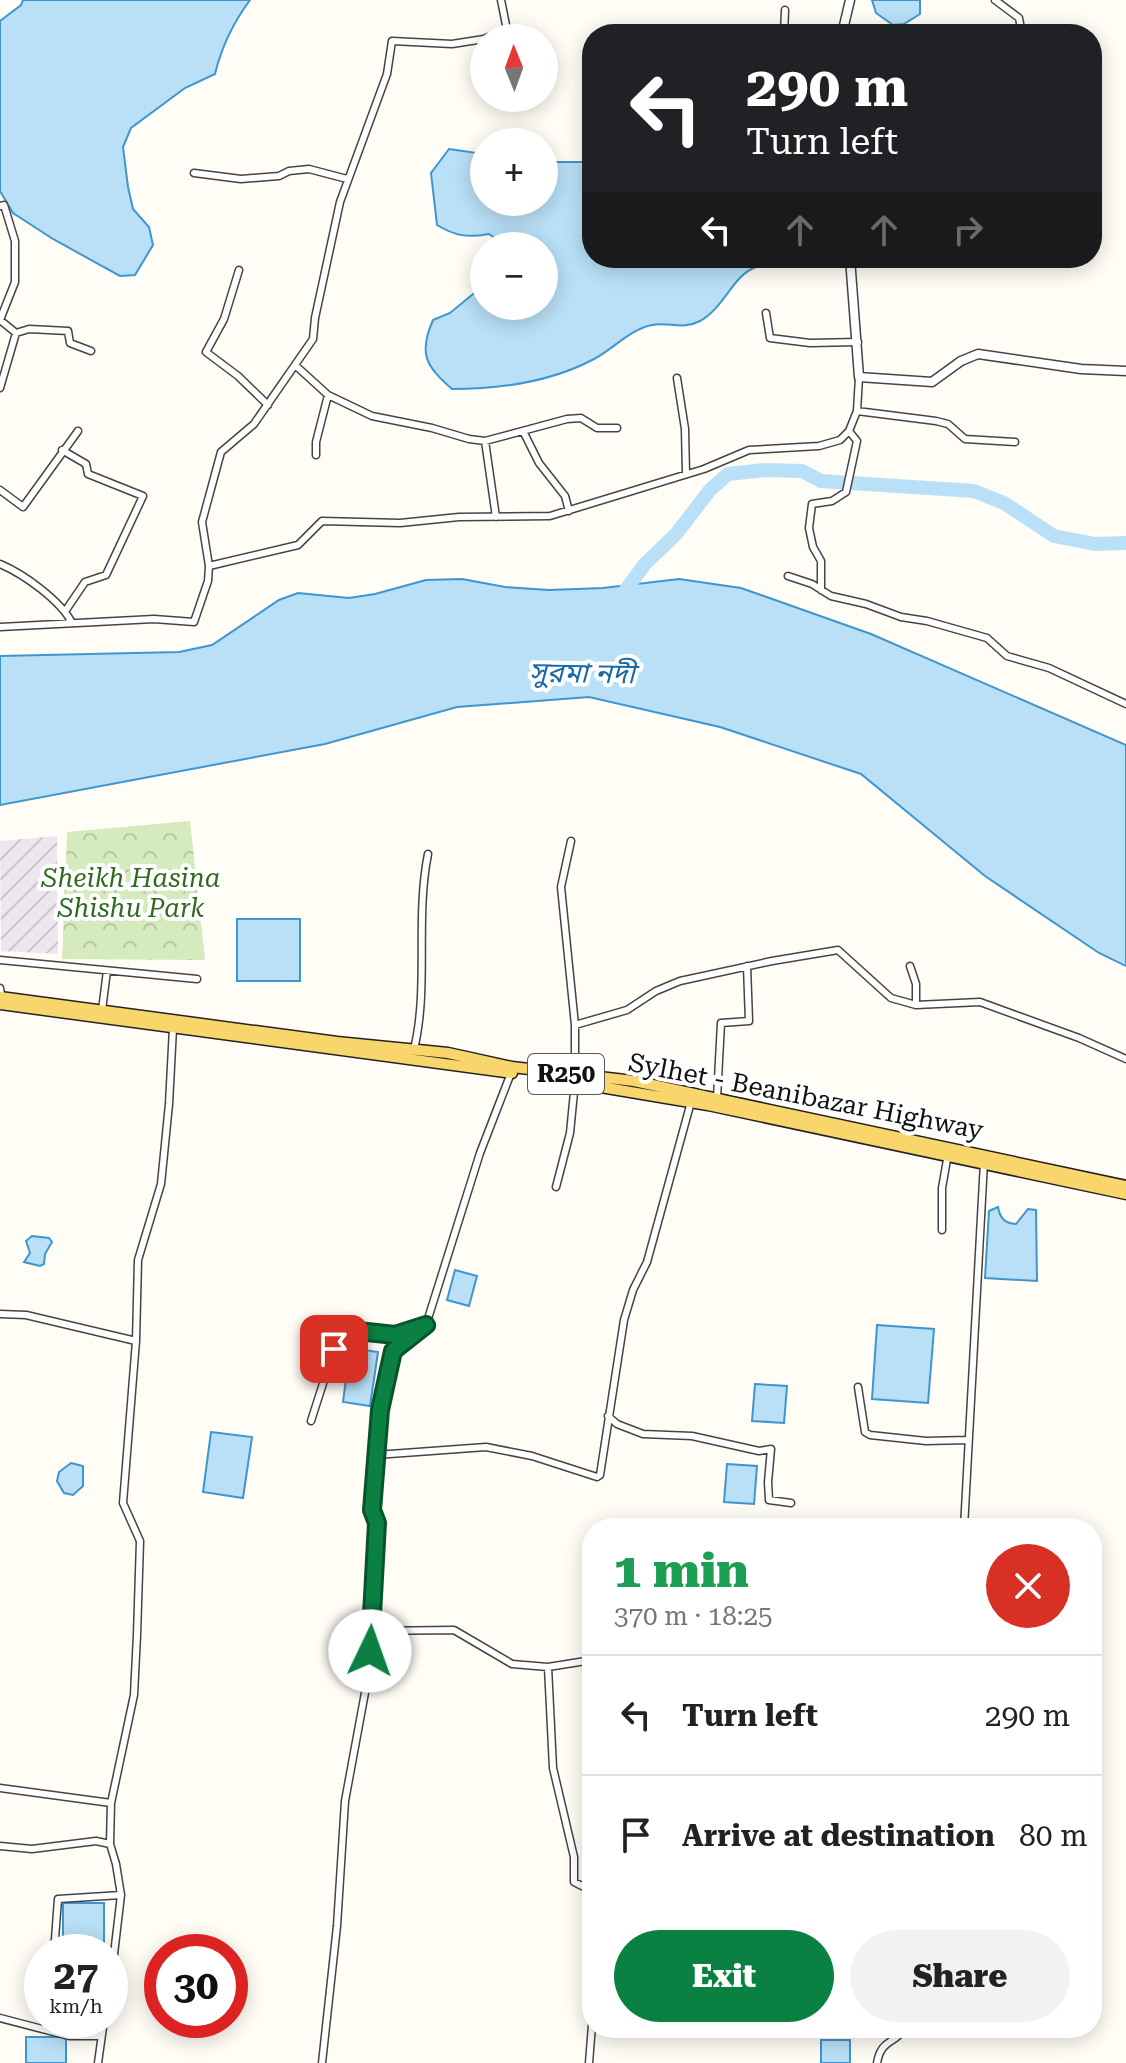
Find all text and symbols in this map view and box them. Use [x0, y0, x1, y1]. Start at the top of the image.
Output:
north arrow [470, 24, 558, 112]
map controls [470, 24, 558, 320]
text: 290 m [746, 54, 908, 120]
icon: left [614, 56, 718, 160]
text: Turn left [746, 121, 898, 163]
button: + [470, 128, 558, 216]
icon: left [694, 208, 738, 252]
icon: ahead [778, 208, 822, 252]
icon: ahead [862, 208, 906, 252]
icon: right [946, 208, 990, 252]
button: − [470, 232, 558, 320]
water label: সুরমা নদী [529, 656, 641, 691]
park label: Sheikh Hasina Shishu Park [41, 863, 220, 923]
street label: Sylhet - Beanibazar Highway [626, 1047, 987, 1145]
road number: R250 [528, 1054, 604, 1094]
pin [300, 1315, 368, 1383]
icon: arrive [312, 1327, 356, 1371]
text: 1 min [614, 1543, 749, 1599]
button: close [986, 1544, 1070, 1628]
text: 370 m · 18:25 [614, 1601, 773, 1631]
position arrow [328, 1609, 412, 1693]
icon: left [614, 1693, 658, 1737]
text: Turn left [682, 1698, 818, 1733]
text: 290 m [985, 1698, 1070, 1733]
icon: arrive [614, 1813, 658, 1857]
text: Arrive at destination [682, 1818, 995, 1853]
text: 80 m [1019, 1818, 1088, 1853]
button: Exit [614, 1930, 834, 2022]
button: Share [850, 1930, 1070, 2022]
speed limit sign: 30 [144, 1934, 248, 2038]
text: 27 [54, 1952, 98, 1999]
text: km/h [49, 1994, 103, 2018]

